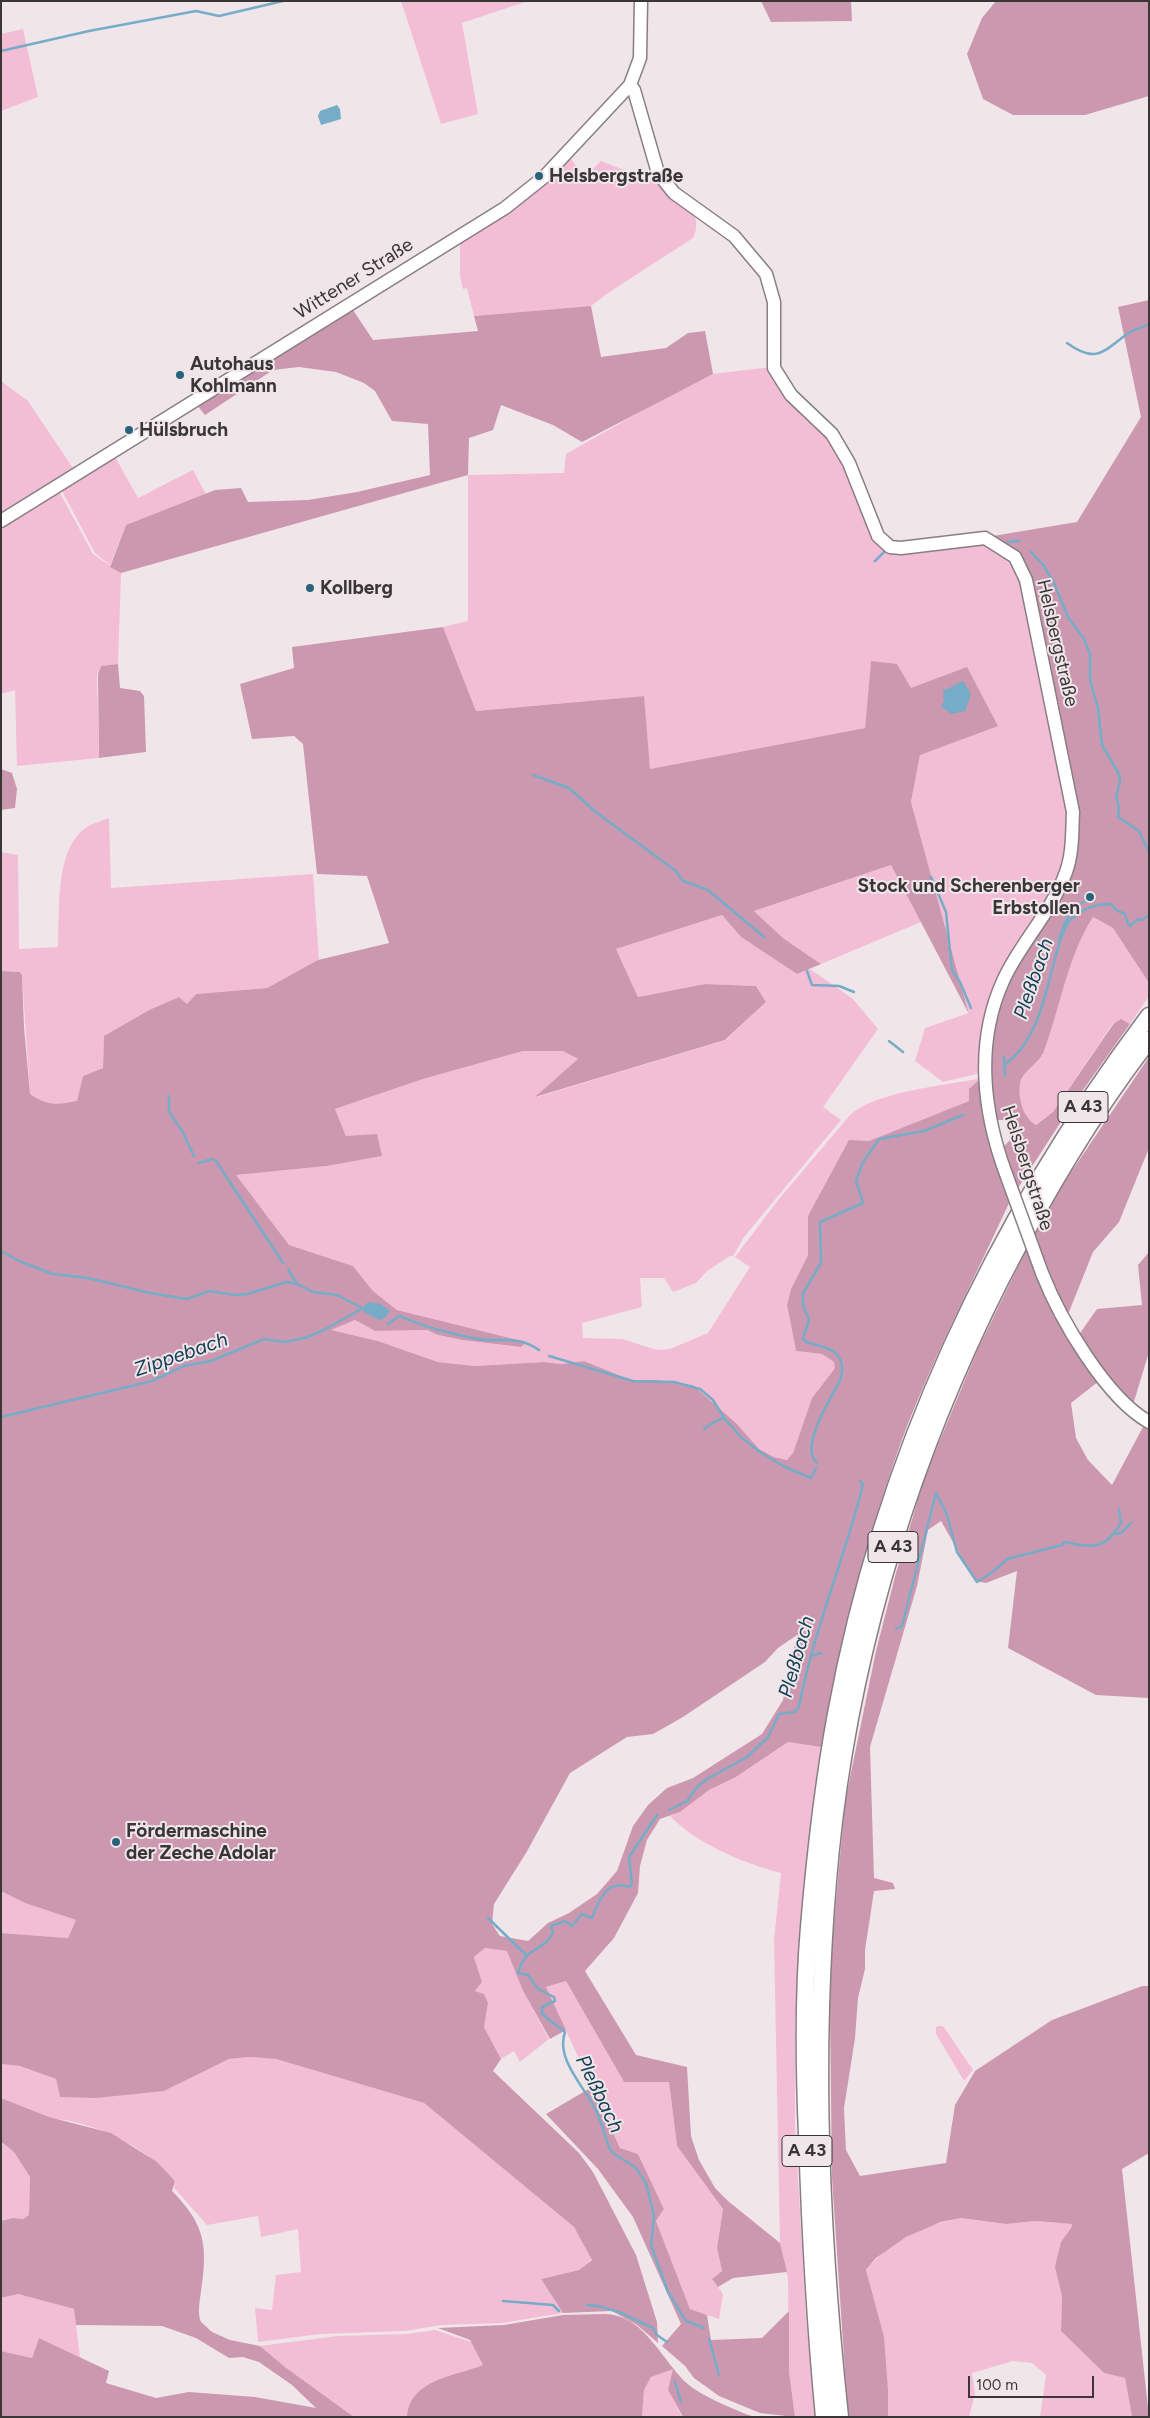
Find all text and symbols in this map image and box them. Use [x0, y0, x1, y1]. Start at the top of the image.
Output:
place label: Helsbergstraße [549, 165, 683, 187]
marker: Helsbergstraße [533, 170, 545, 182]
street label: Wittener Straße [291, 233, 417, 325]
place label: Autohaus Kohlmann [190, 353, 277, 397]
marker: Autohaus Kohlmann [174, 369, 186, 381]
place label: Hülsbruch [139, 419, 228, 441]
marker: Hülsbruch [123, 424, 135, 436]
place label: Kollberg [320, 577, 393, 599]
street label: Helsbergstraße [1031, 577, 1083, 709]
marker: Kollberg [304, 582, 316, 594]
place label: Stock und Scherenberger Erbstollen [857, 875, 1080, 919]
marker: Stock und Scherenberger Erbstollen [1084, 891, 1096, 903]
water label: Pleßbach [1009, 935, 1059, 1023]
road number: A 43 [1058, 1092, 1108, 1122]
street label: Helsbergstraße [996, 1103, 1058, 1233]
water label: Zippebach [131, 1328, 231, 1382]
road number: A 43 [868, 1531, 918, 1562]
water label: Pleßbach [774, 1613, 820, 1701]
place label: Fördermaschine der Zeche Adolar [126, 1820, 276, 1864]
marker: Fördermaschine der Zeche Adolar [110, 1836, 122, 1848]
water label: Pleßbach [570, 2051, 628, 2137]
road number: A 43 [782, 2136, 832, 2166]
scale bar [970, 2366, 1096, 2398]
text: 100 m [976, 2376, 1018, 2394]

